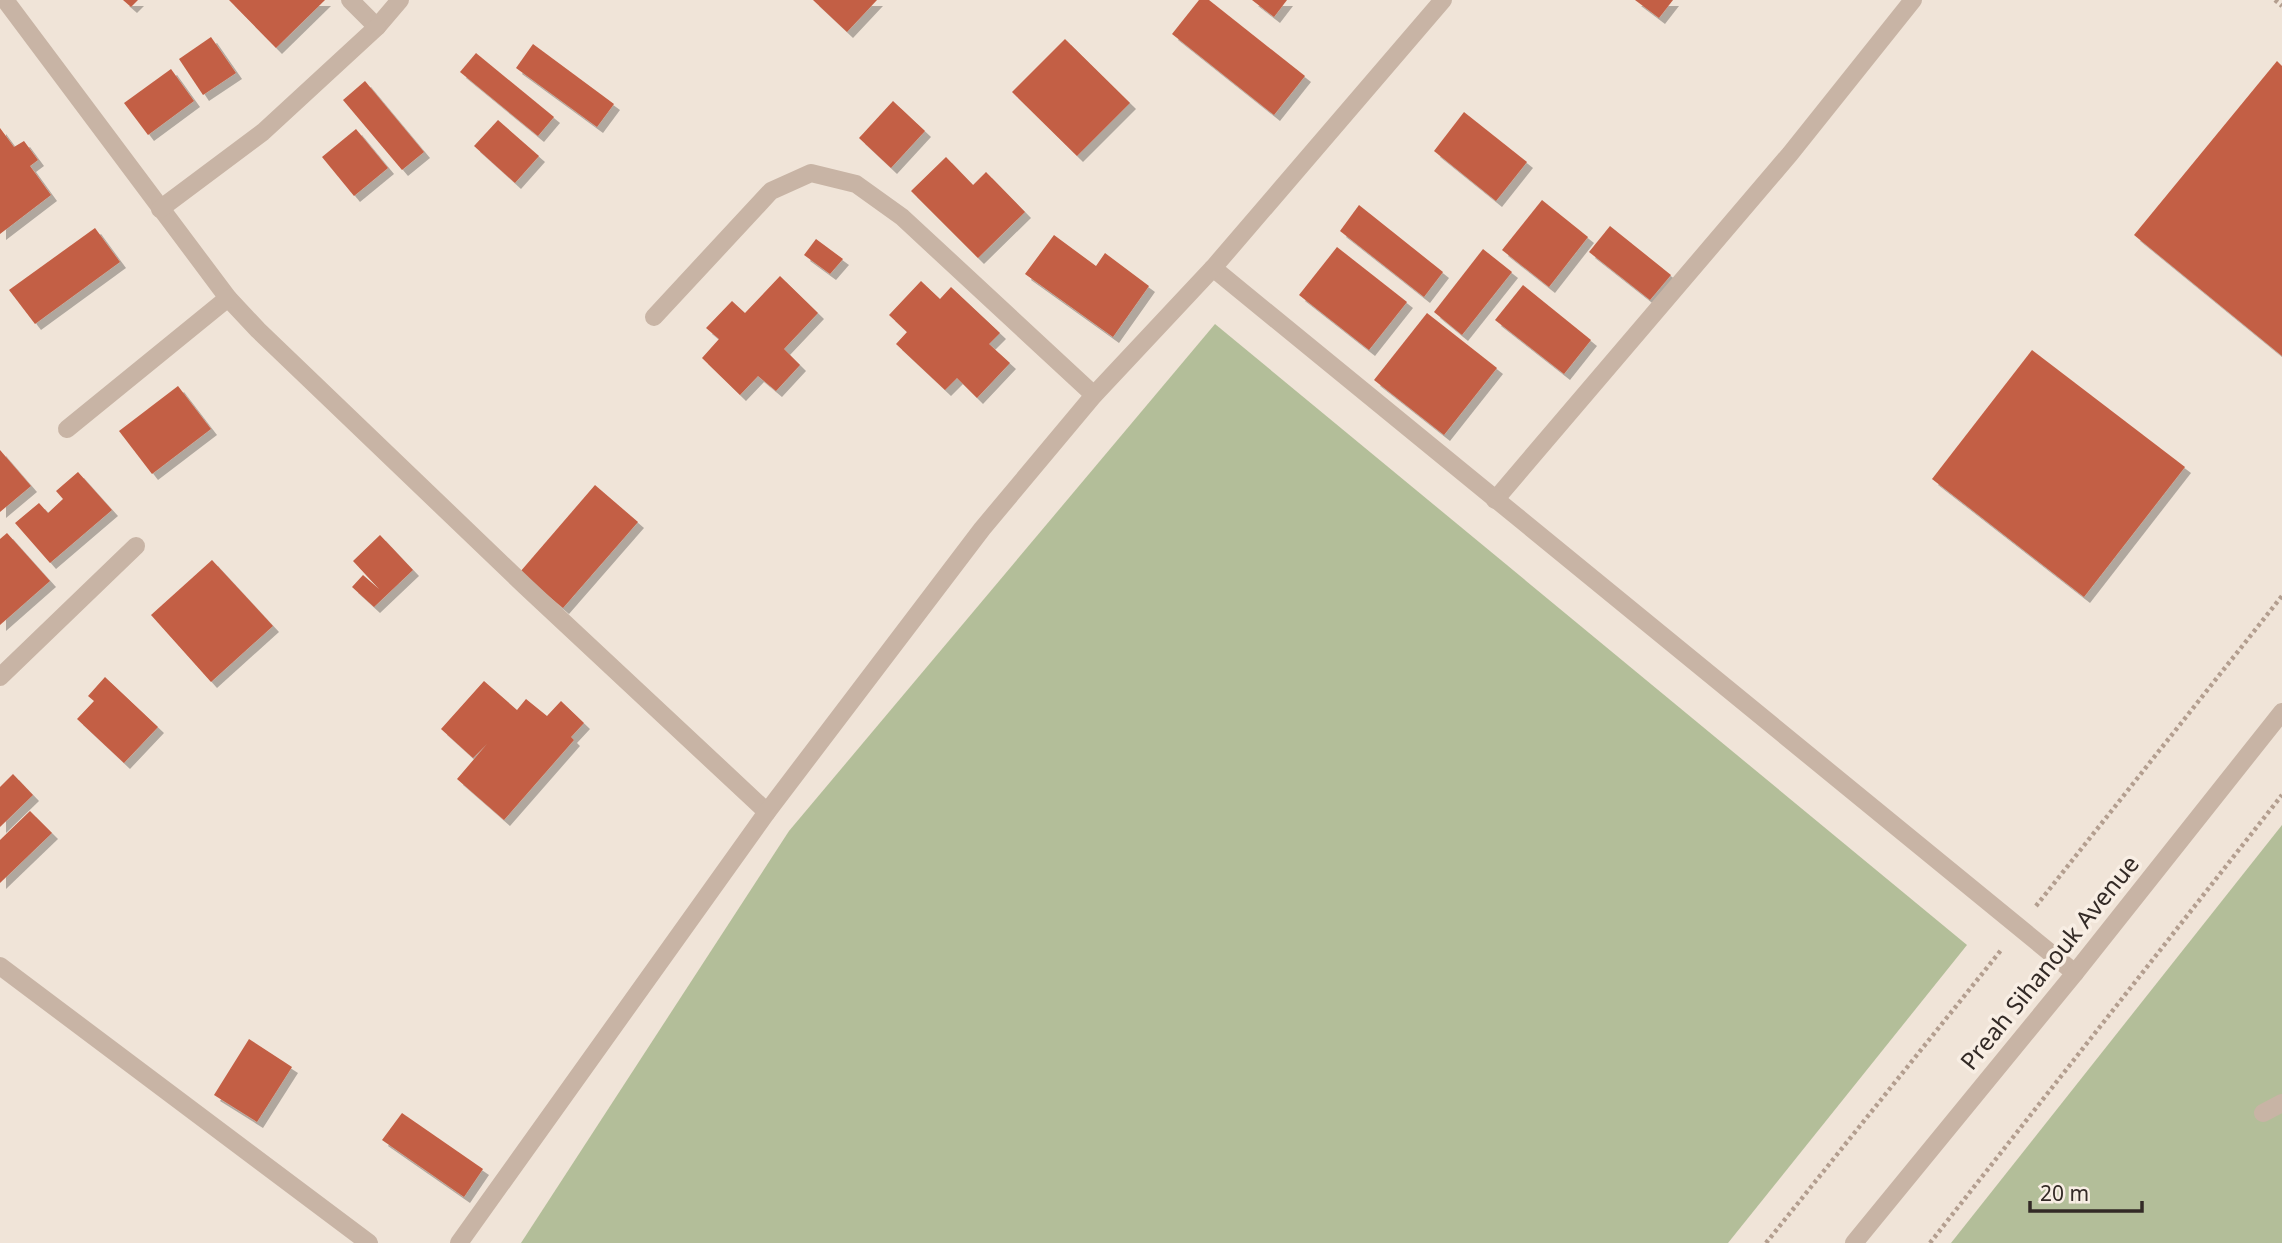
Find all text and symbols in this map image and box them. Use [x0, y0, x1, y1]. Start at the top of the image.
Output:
street label: Preah Sihanouk Avenue [1952, 848, 2146, 1076]
scale bar [2030, 1170, 2142, 1214]
text: 20 m [2040, 1179, 2089, 1207]

